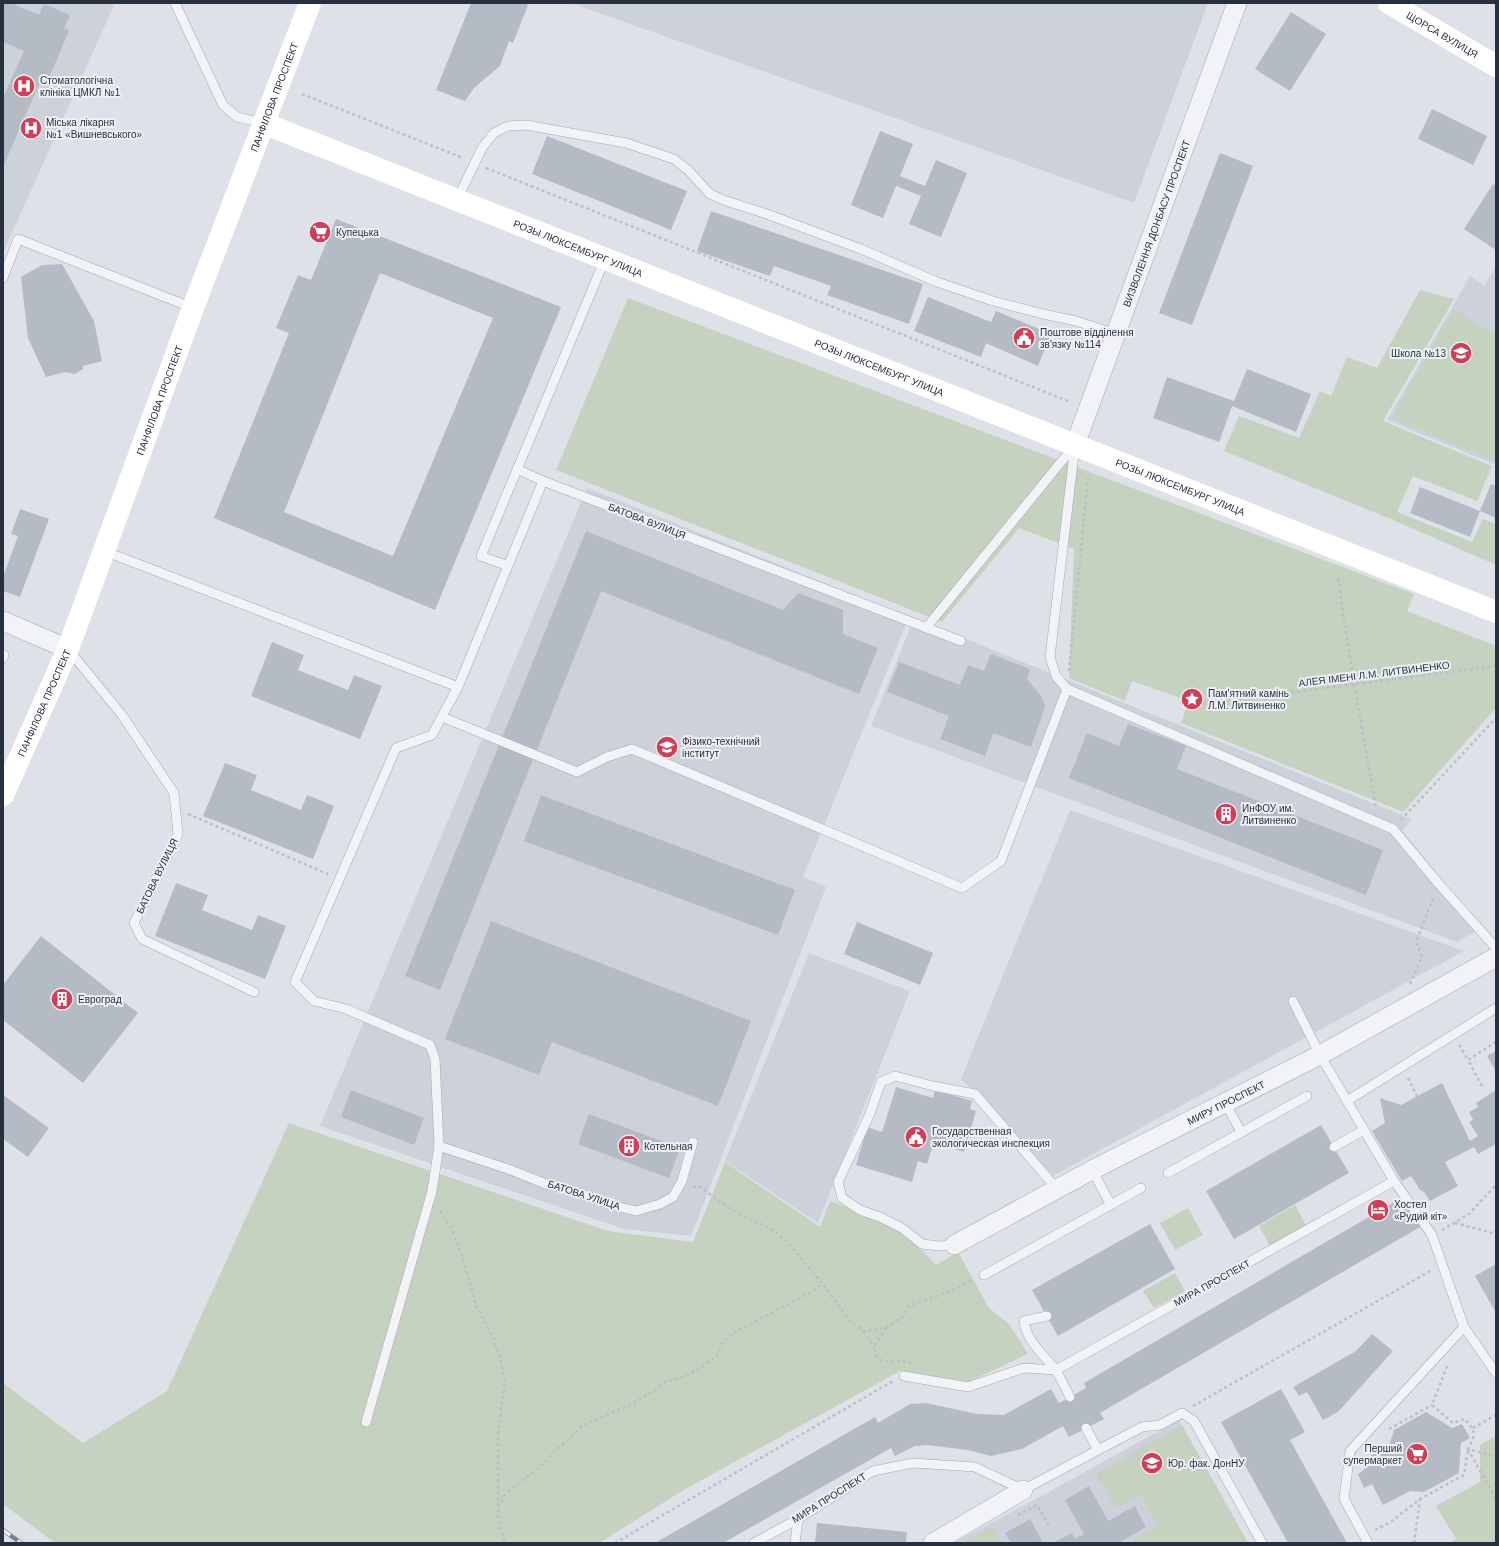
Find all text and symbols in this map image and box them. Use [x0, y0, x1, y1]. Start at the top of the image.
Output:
street label: ЩОРСА ВУЛИЦЯ [1405, 9, 1480, 60]
street label: ПАНФІЛОВА ПРОСПЕКТ [248, 41, 300, 153]
hospital icon: Стоматологічна клініка ЦМКЛ №1 [11, 73, 37, 99]
place label: Стоматологічна клініка ЦМКЛ №1 [40, 75, 121, 98]
hospital icon: Міська лікарня №1 «Вишневського» [18, 115, 44, 141]
place label: Міська лікарня №1 «Вишневського» [46, 117, 142, 140]
street label: ВИЗВОЛЕННЯ ДОНБАСУ ПРОСПЕКТ [1121, 139, 1192, 308]
street label: РОЗЫ ЛЮКСЕМБУРГ УЛИЦА [512, 217, 645, 279]
supermarket icon: Купецька [307, 219, 333, 245]
place label: Купецька [336, 227, 379, 238]
public building icon: Поштове відділення зв'язку №114 [1011, 325, 1037, 351]
place label: Поштове відділення зв'язку №114 [1040, 327, 1134, 350]
street label: РОЗЫ ЛЮКСЕМБУРГ УЛИЦА [813, 337, 946, 398]
school or university icon: Школа №13 [1448, 340, 1474, 366]
street label: ПАНФІЛОВА ПРОСПЕКТ [134, 344, 184, 456]
place label: Школа №13 [1391, 348, 1446, 359]
street label: РОЗЫ ЛЮКСЕМБУРГ УЛИЦА [1114, 456, 1247, 518]
street label: БАТОВА ВУЛИЦЯ [607, 501, 687, 541]
street label: ПАНФІЛОВА ПРОСПЕКТ [15, 647, 73, 758]
street label: АЛЕЯ ІМЕНІ Л.М. ЛИТВИНЕНКО [1298, 659, 1450, 689]
place icon: Пам'ятний камінь Л.М. Литвиненко [1179, 686, 1205, 712]
place label: Пам'ятний камінь Л.М. Литвиненко [1208, 688, 1289, 711]
school or university icon: Фізико-технічний інститут [654, 734, 680, 760]
place label: Фізико-технічний інститут [682, 736, 760, 759]
building icon: ИнФОУ им. Литвиненко [1213, 801, 1239, 827]
place label: ИнФОУ им. Литвиненко [1242, 803, 1297, 826]
street label: БАТОВА ВУЛИЦЯ [134, 837, 180, 915]
building icon: Евроград [49, 986, 75, 1012]
place label: Евроград [78, 994, 122, 1005]
street label: МИРУ ПРОСПЕКТ [1185, 1078, 1267, 1127]
public building icon: Государственная экологическая инспекция [903, 1124, 929, 1150]
place label: Государственная экологическая инспекция [932, 1126, 1050, 1149]
building icon: Котельная [616, 1133, 642, 1159]
place label: Котельная [644, 1141, 692, 1152]
street label: БАТОВА УЛИЦА [546, 1178, 622, 1212]
hotel icon: Хостел «Рудий кіт» [1365, 1197, 1391, 1223]
place label: Хостел «Рудий кіт» [1394, 1199, 1448, 1222]
street label: МИРА ПРОСПЕКТ [1172, 1257, 1252, 1309]
supermarket icon: Перший супермаркет [1404, 1441, 1430, 1467]
place label: Перший супермаркет [1343, 1443, 1402, 1466]
school or university icon: Юр. фак. ДонНУ [1139, 1450, 1165, 1476]
place label: Юр. фак. ДонНУ [1168, 1458, 1245, 1469]
street label: МИРА ПРОСПЕКТ [790, 1471, 868, 1525]

